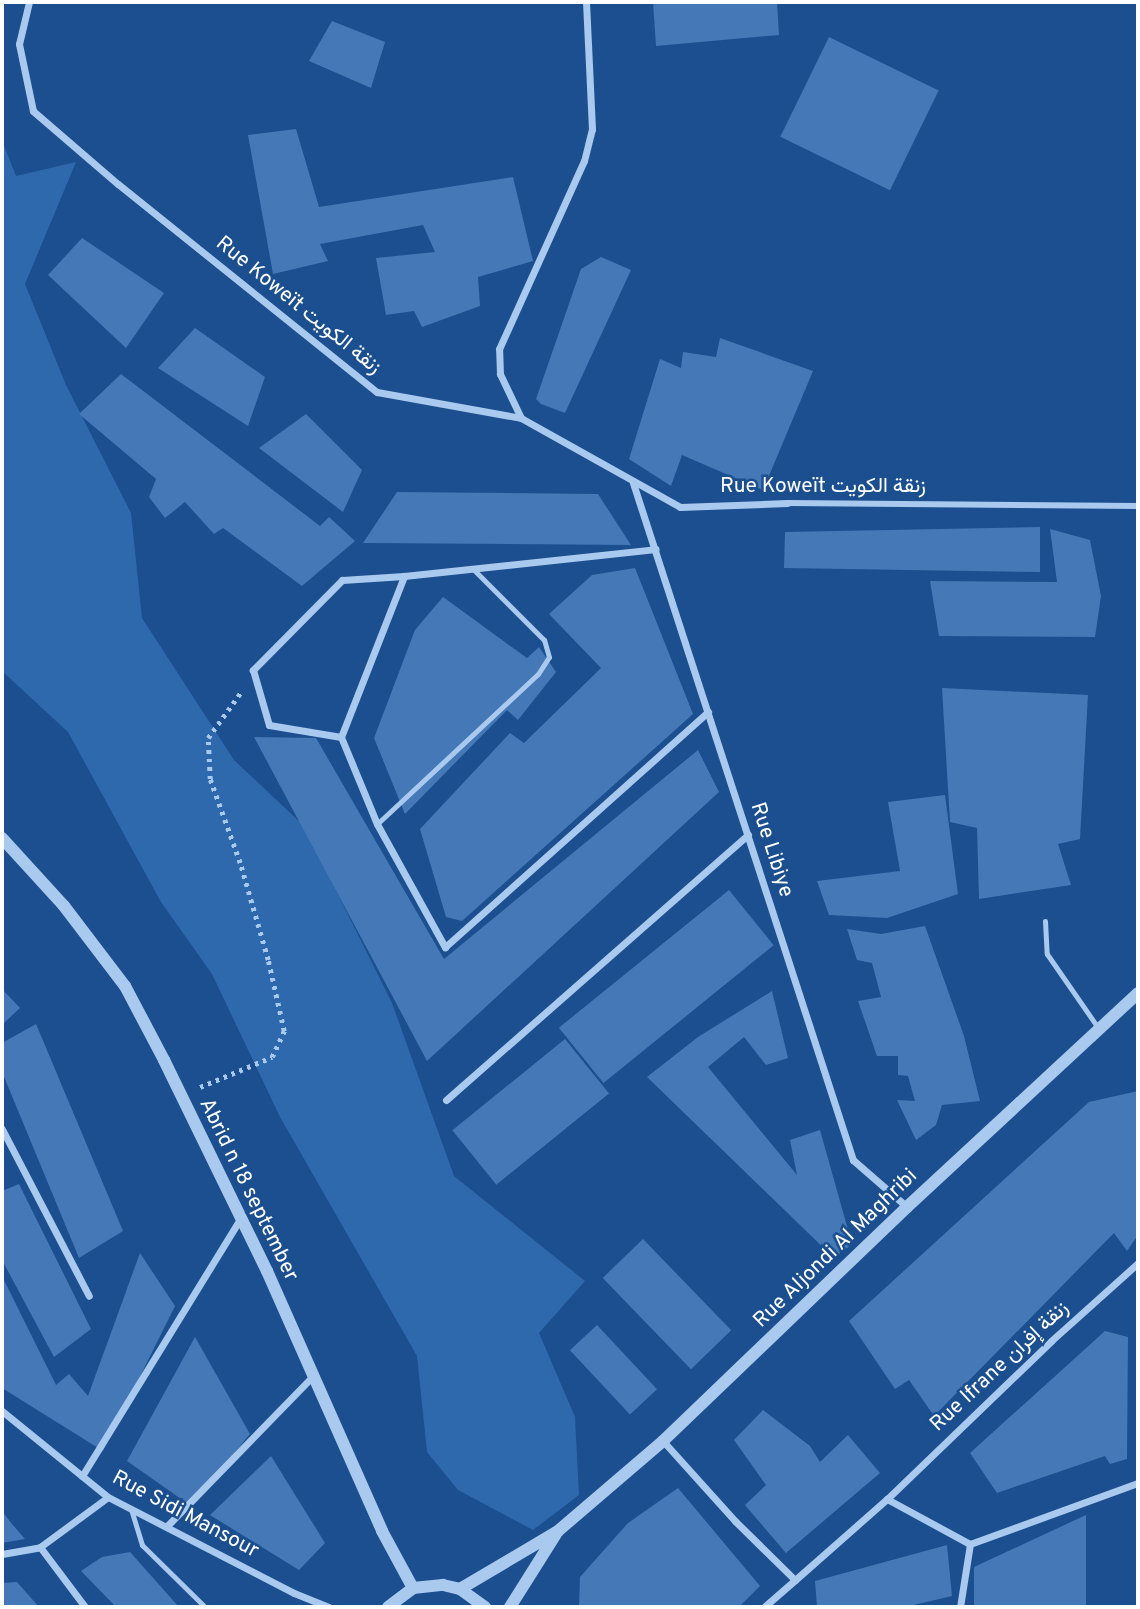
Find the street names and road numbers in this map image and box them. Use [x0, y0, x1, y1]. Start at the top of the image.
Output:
street label: Rue Koweït زنقة الكويت [210, 231, 386, 381]
street label: Rue Koweït زنقة الكويت [720, 474, 926, 500]
street label: Rue Libiye [744, 799, 798, 901]
street label: Abrid n 18 september [193, 1095, 303, 1285]
street label: Rue Aljondi Al Maghribi [748, 1164, 924, 1334]
street label: Rue Ifrane زنقة إفران [926, 1296, 1074, 1438]
street label: Rue Sidi Mansour [107, 1466, 263, 1564]

